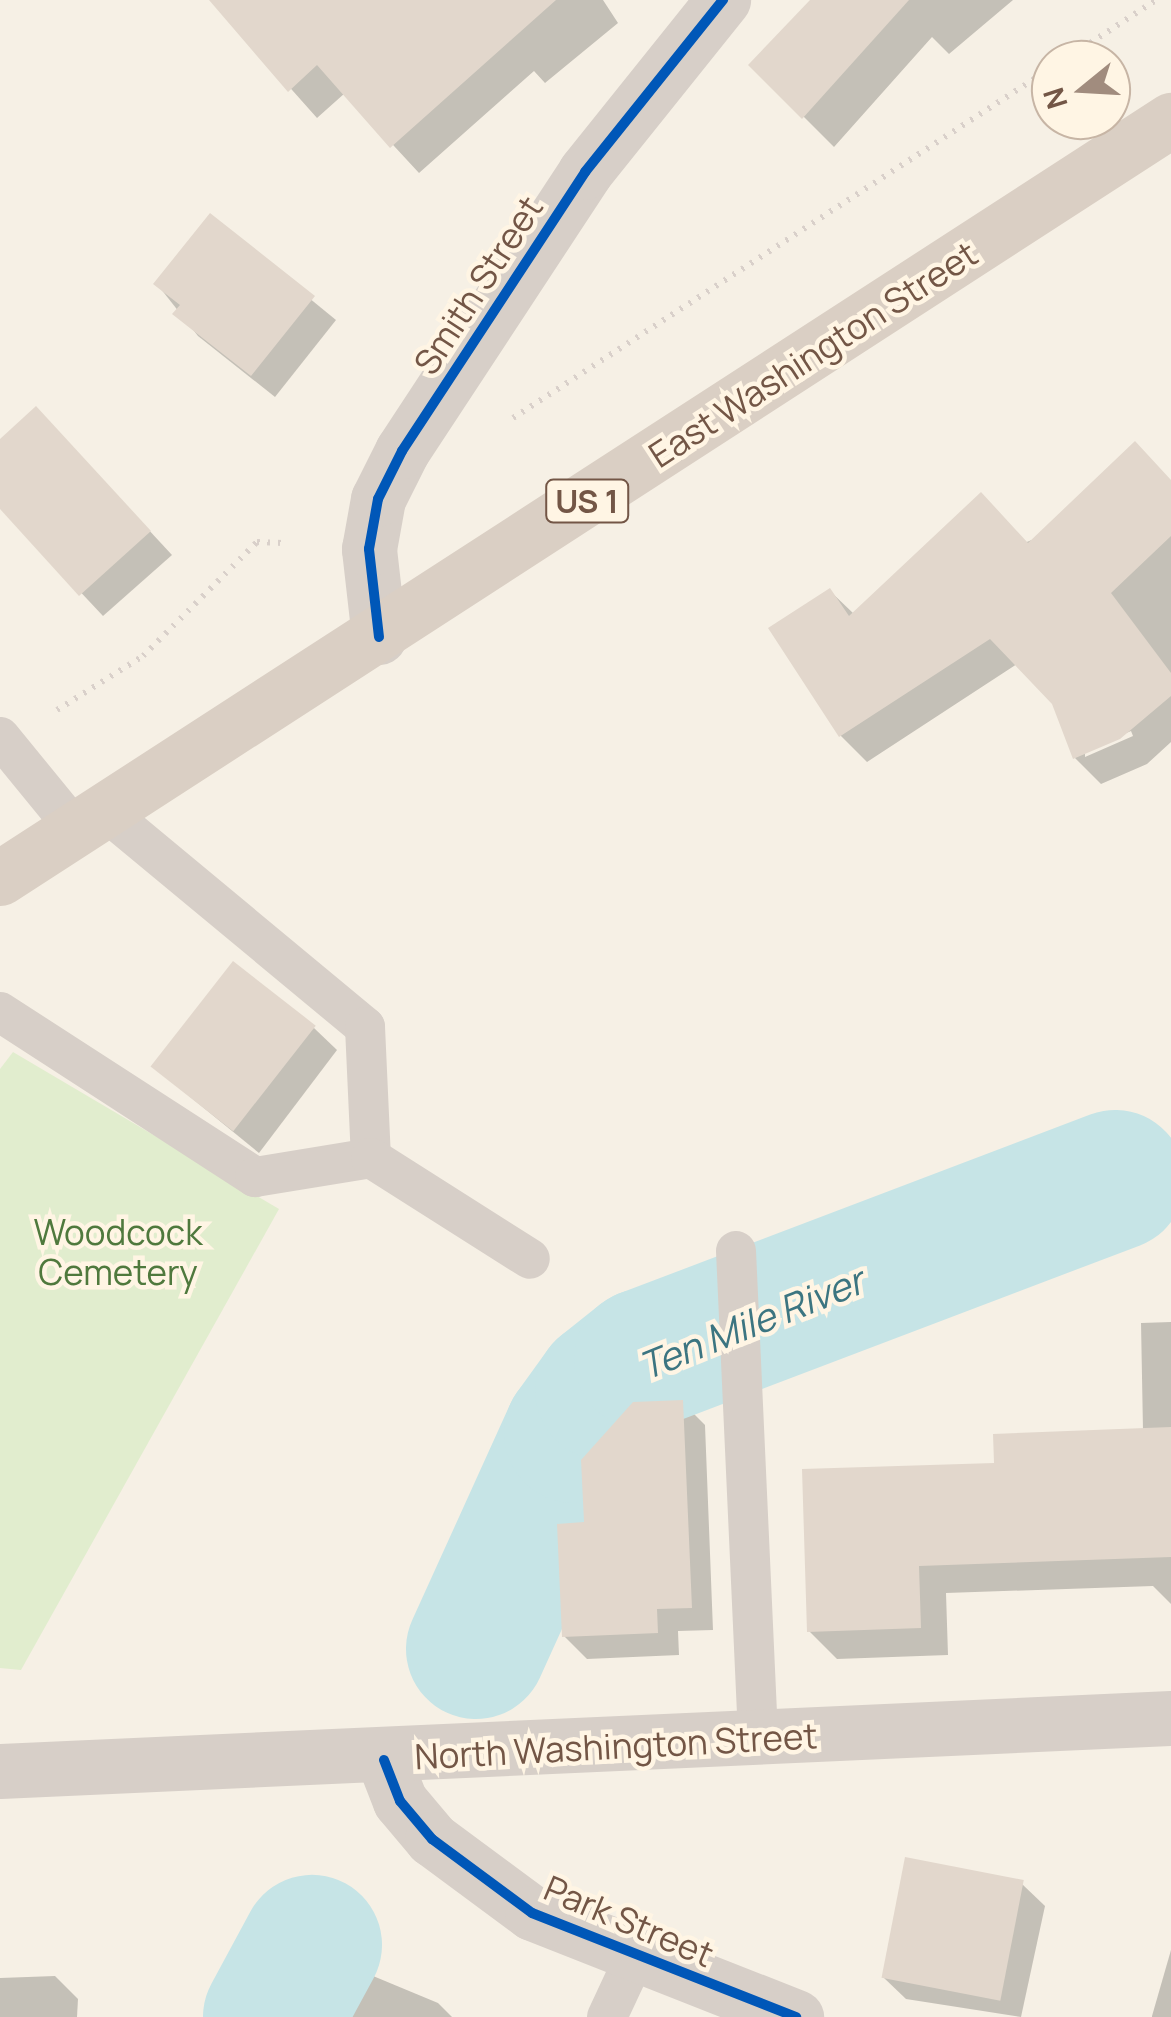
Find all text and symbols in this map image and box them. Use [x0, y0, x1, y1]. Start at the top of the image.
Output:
north arrow [1031, 40, 1131, 140]
text: N [1033, 83, 1076, 114]
street label: Smith Street [405, 188, 551, 382]
street label: East Washington Street [641, 232, 985, 476]
road number: US 1 [544, 474, 630, 528]
park label: Woodcock Cemetery [33, 1211, 203, 1293]
water label: Ten Mile River [632, 1257, 870, 1389]
street label: North Washington Street [414, 1714, 818, 1778]
street label: Park Street [538, 1867, 720, 1975]

